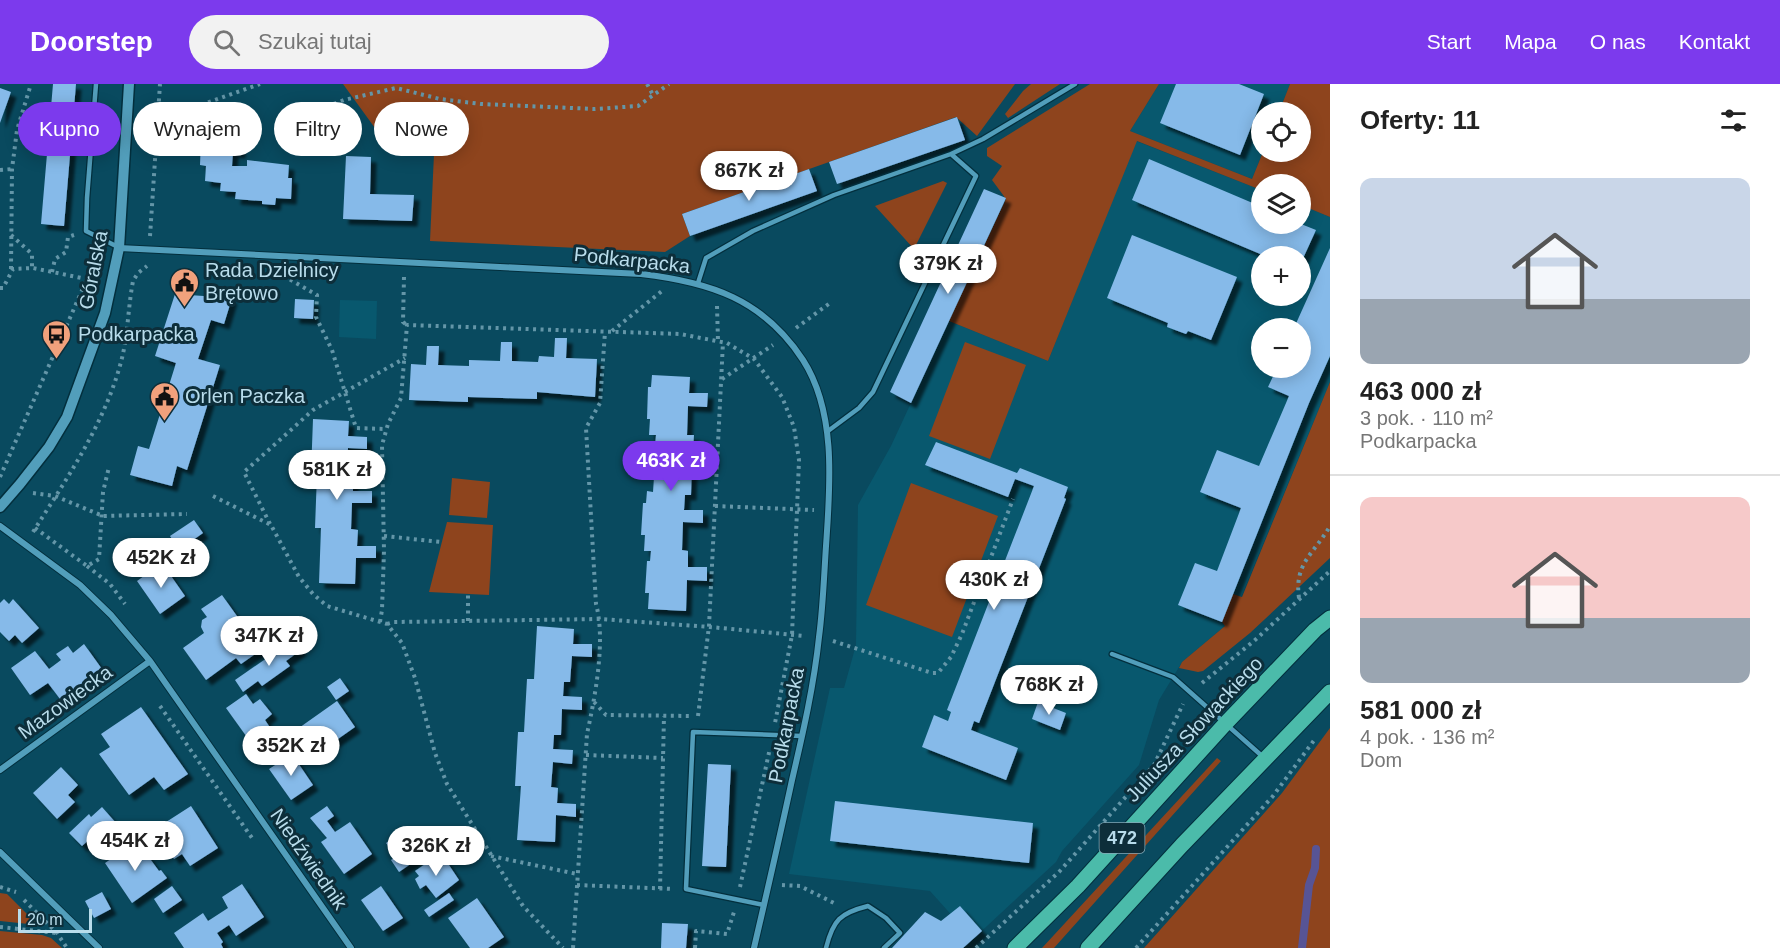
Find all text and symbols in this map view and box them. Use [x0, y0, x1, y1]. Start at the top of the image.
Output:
search box [189, 15, 609, 69]
text: Doorstep [30, 26, 153, 57]
icon: search [210, 26, 243, 59]
text: Szukaj tutaj [258, 29, 372, 54]
text: Start [1427, 30, 1471, 53]
text: Mapa [1504, 30, 1557, 53]
text: O nas [1590, 30, 1646, 53]
text: Kontakt [1679, 30, 1750, 53]
chip: Kupno [18, 102, 121, 156]
chip: Wynajem [133, 102, 262, 156]
chip: Filtry [274, 102, 362, 156]
chip: Nowe [374, 102, 469, 156]
map controls [1251, 102, 1311, 378]
button: locate [1251, 102, 1311, 162]
icon: filters [1717, 104, 1750, 137]
text: Oferty: 11 [1360, 105, 1480, 135]
pin: 867K zł [694, 151, 804, 202]
text: 867K zł [715, 159, 783, 181]
button: layers [1251, 174, 1311, 234]
icon: home [1501, 217, 1609, 325]
street label: Góralska [75, 228, 112, 311]
street label: Podkarpacka [573, 243, 692, 277]
pin: 379K zł [893, 244, 1003, 295]
button: + [1251, 246, 1311, 306]
text: 379K zł [914, 252, 982, 274]
place label: Rada Dzielnicy Brętowo [205, 259, 338, 304]
public building icon: Rada Dzielnicy Brętowo [168, 266, 200, 308]
bus stop icon: Podkarpacka [41, 318, 73, 360]
button: − [1251, 318, 1311, 378]
place label: Podkarpacka [78, 323, 196, 345]
text: 463 000 zł [1360, 376, 1481, 406]
public building icon: Orlen Paczka [148, 380, 180, 422]
place label: Orlen Paczka [185, 385, 306, 407]
text: 3 pok. · 110 m² [1360, 407, 1493, 429]
text: Podkarpacka [1360, 430, 1477, 452]
pin: 463K zł [616, 441, 726, 492]
text: 463K zł [637, 449, 705, 471]
pin: 581K zł [282, 450, 392, 501]
text: 581K zł [303, 458, 371, 480]
icon: home [1501, 536, 1609, 644]
pin: 452K zł [106, 538, 216, 589]
text: 452K zł [127, 546, 195, 568]
pin: 430K zł [939, 560, 1049, 611]
text: 430K zł [960, 568, 1028, 590]
pin: 347K zł [214, 616, 324, 667]
text: 347K zł [235, 624, 303, 646]
street label: Juliusza Słowackiego [1121, 652, 1267, 806]
street label: Mazowiecka [14, 660, 117, 743]
street label: Podkarpacka [764, 665, 808, 784]
pin: 768K zł [994, 665, 1104, 716]
text: 768K zł [1015, 673, 1083, 695]
text: 581 000 zł [1360, 695, 1481, 725]
pin: 352K zł [236, 726, 346, 777]
text: 4 pok. · 136 m² [1360, 726, 1495, 748]
text: 352K zł [257, 734, 325, 756]
text: Dom [1360, 749, 1402, 771]
street label: Niedźwiednik [266, 804, 352, 914]
pin: 454K zł [80, 821, 190, 872]
road number: 472 [1100, 823, 1144, 853]
pin: 326K zł [381, 826, 491, 877]
text: 454K zł [101, 829, 169, 851]
text: 326K zł [402, 834, 470, 856]
scale bar [18, 906, 92, 934]
text: 20 m [27, 911, 63, 928]

